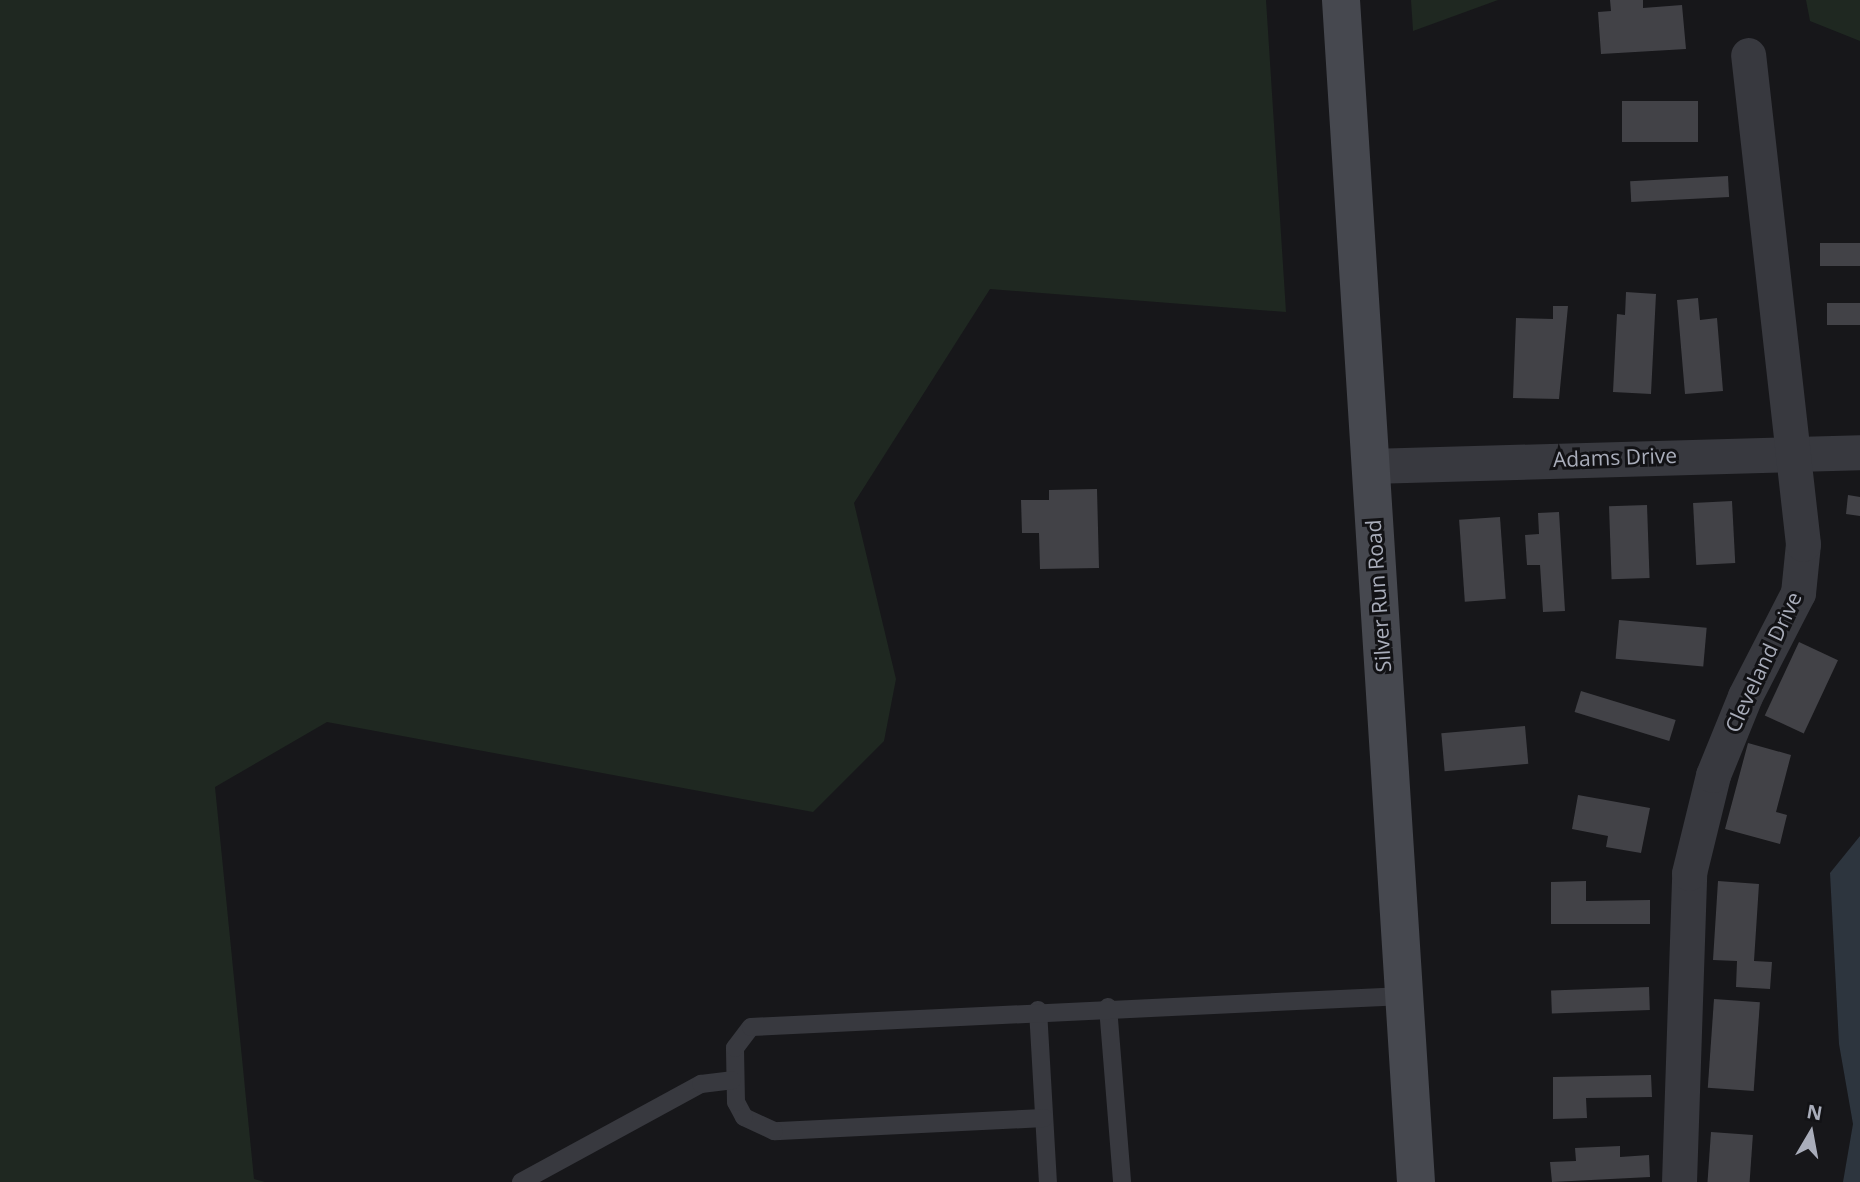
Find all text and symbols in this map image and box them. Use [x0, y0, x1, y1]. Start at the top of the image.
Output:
street label: Adams Drive [1553, 442, 1677, 472]
street label: Silver Run Road [1360, 519, 1396, 673]
street label: Cleveland Drive [1719, 588, 1807, 736]
north arrow [1776, 1098, 1846, 1168]
text: N [1805, 1098, 1825, 1126]

